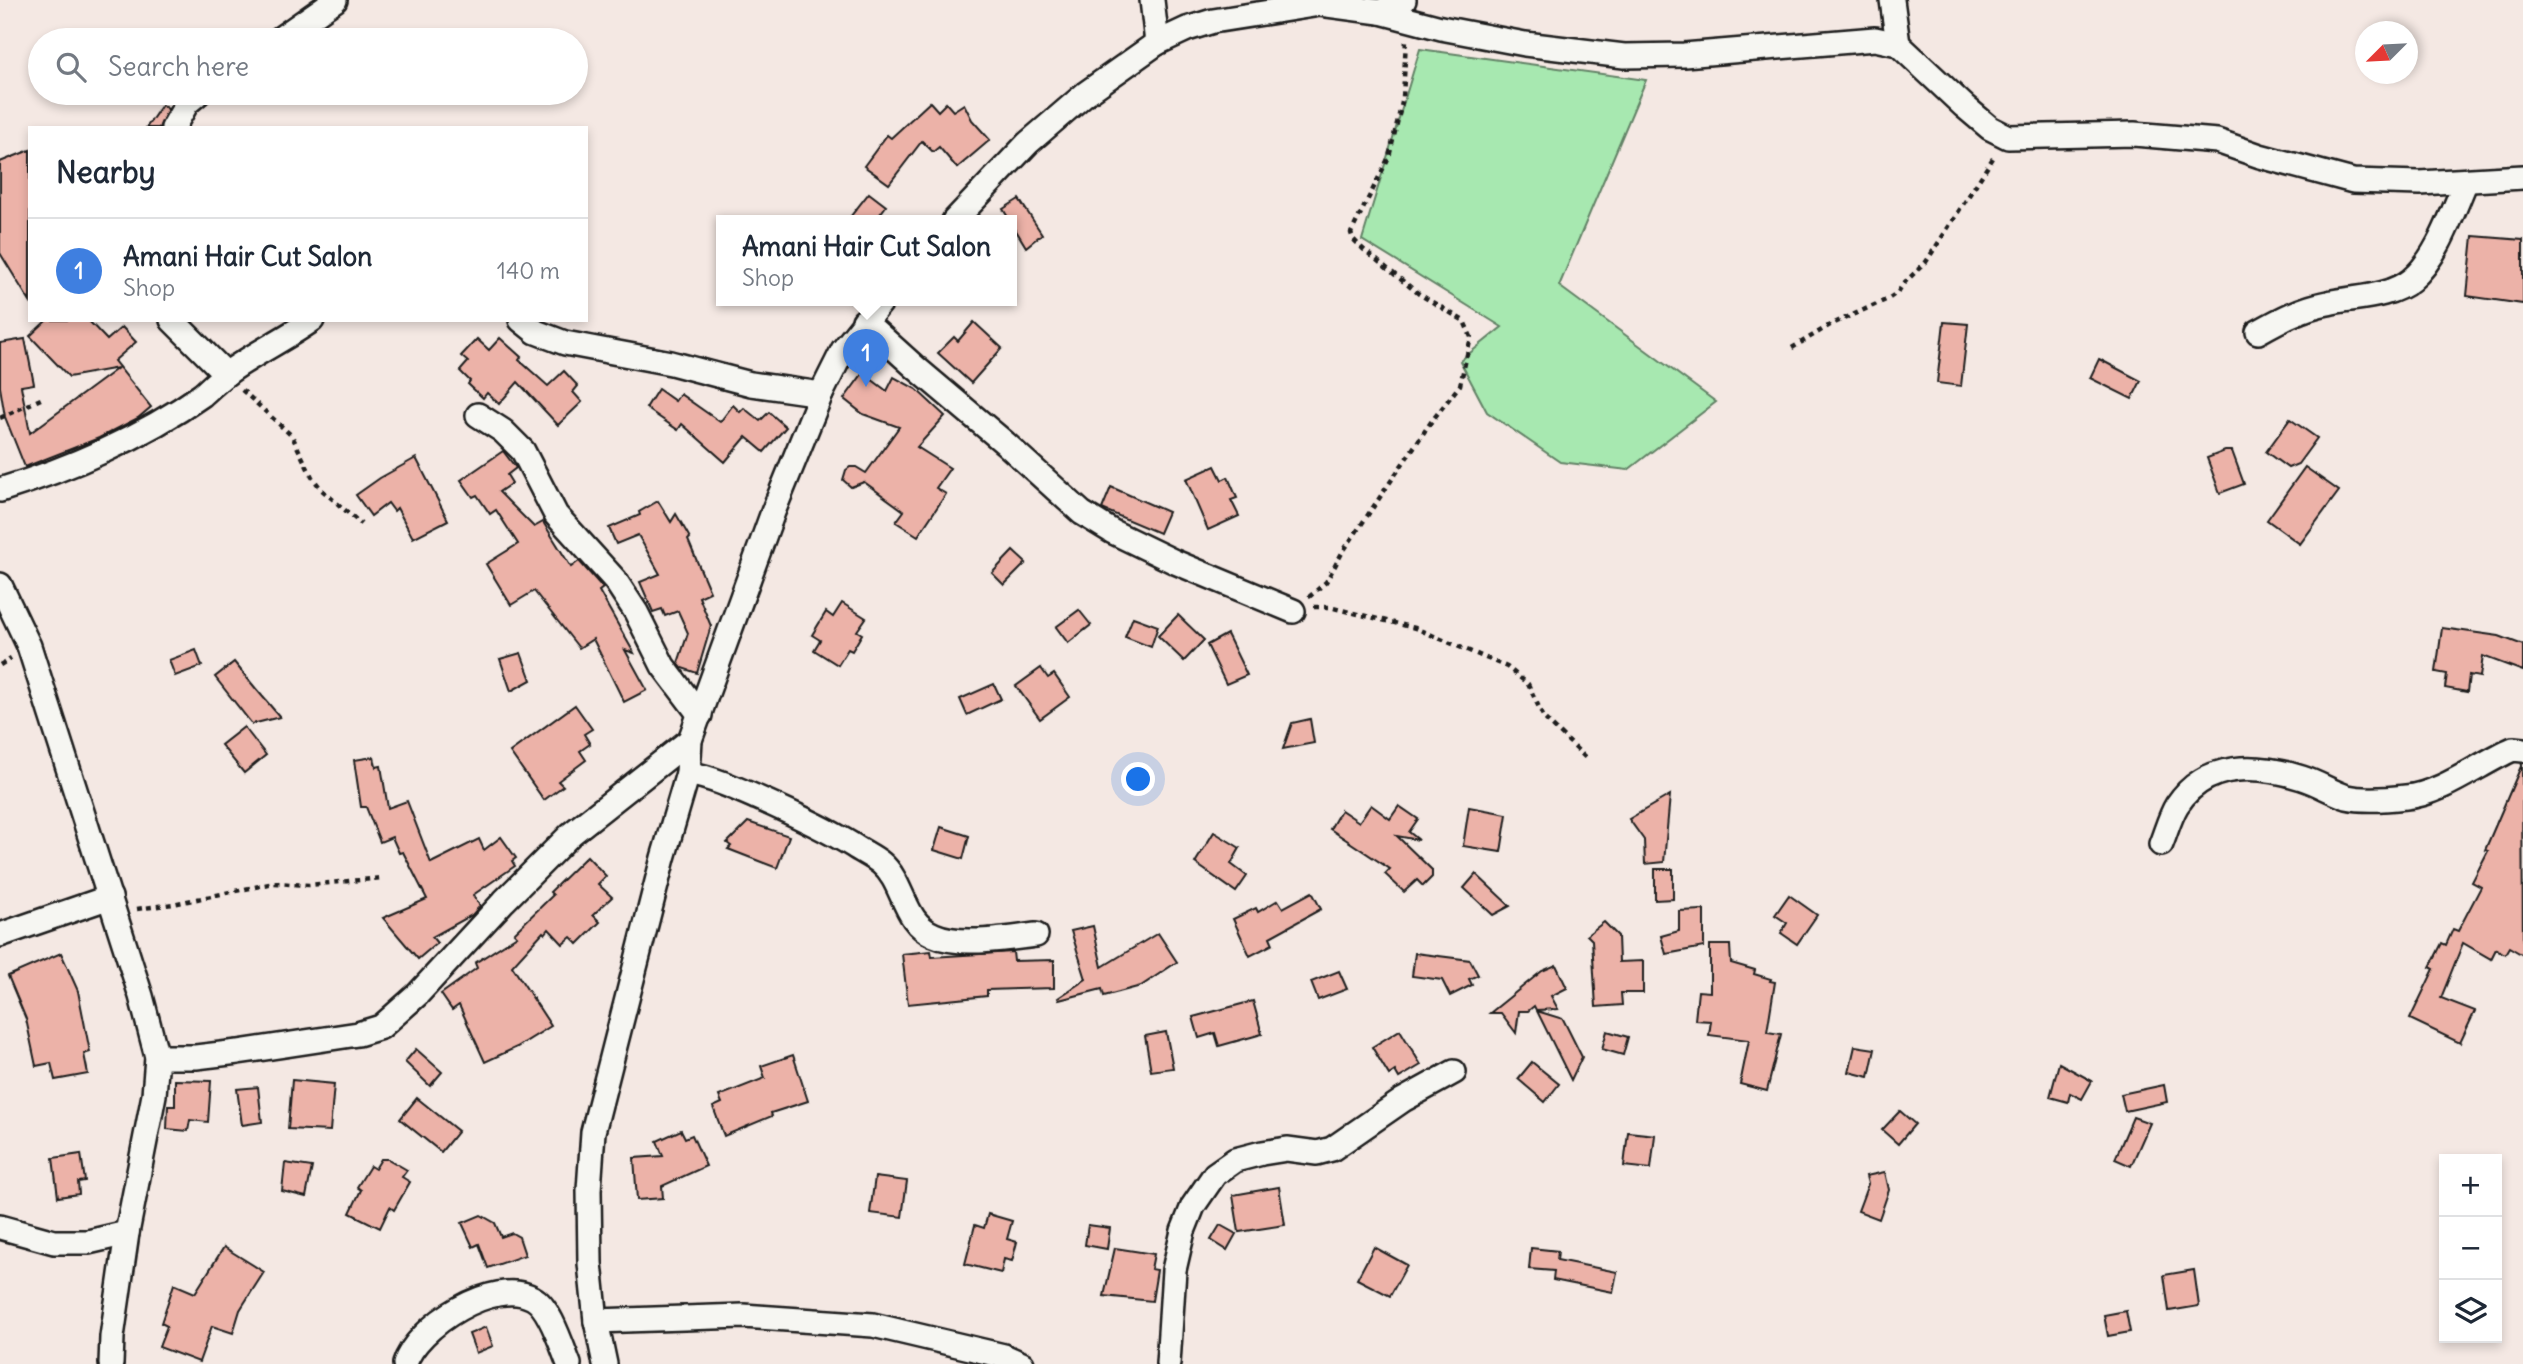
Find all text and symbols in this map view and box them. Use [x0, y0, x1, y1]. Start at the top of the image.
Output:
north arrow [2355, 21, 2418, 84]
search box [28, 28, 588, 105]
icon: search [52, 48, 90, 86]
text: Search here [108, 50, 249, 83]
text: Nearby [56, 153, 156, 191]
popup [716, 215, 1017, 306]
text: Amani Hair Cut Salon [742, 230, 991, 263]
text: Amani Hair Cut Salon [123, 240, 372, 273]
text: 1 [74, 256, 84, 285]
text: 140 m [497, 256, 560, 285]
text: Shop [742, 263, 794, 292]
text: Shop [123, 273, 175, 302]
pin: 1 [843, 329, 889, 387]
your location [1121, 762, 1155, 796]
map controls [2439, 1154, 2502, 1343]
button: + [2439, 1154, 2502, 1217]
button: − [2439, 1217, 2502, 1280]
button: layers [2439, 1280, 2502, 1343]

